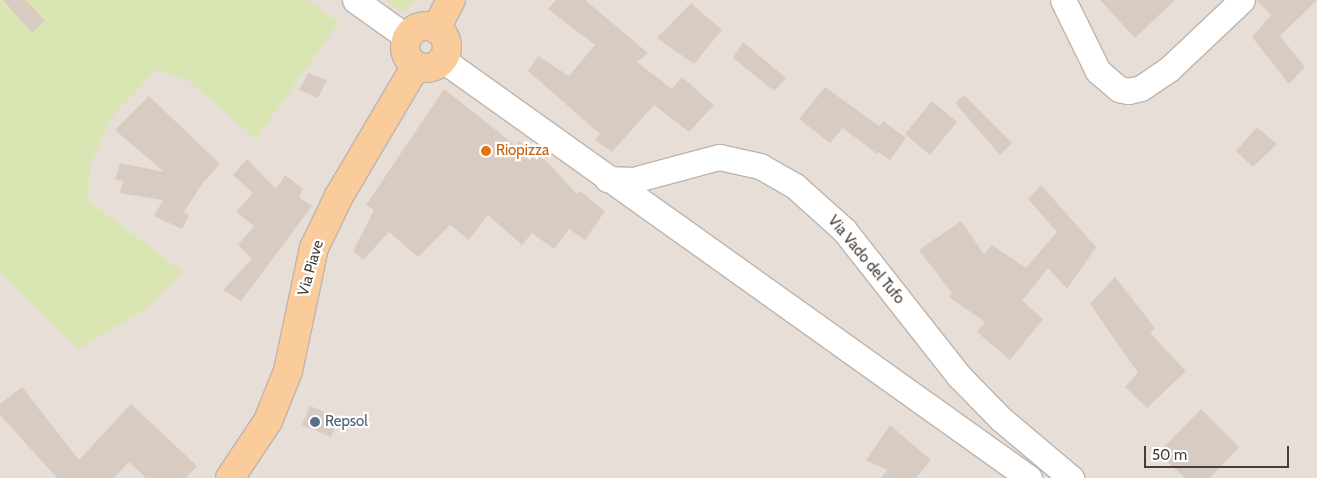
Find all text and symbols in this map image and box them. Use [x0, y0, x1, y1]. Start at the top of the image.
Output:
place label: Riopizza [496, 142, 549, 160]
marker: Riopizza [480, 145, 492, 157]
street label: Via Vado del Tufo [824, 212, 908, 308]
street label: Via Piave [294, 238, 328, 298]
place label: Repsol [325, 413, 368, 431]
marker: Repsol [309, 416, 321, 428]
scale bar [1147, 436, 1292, 468]
text: 50 m [1152, 446, 1187, 464]

